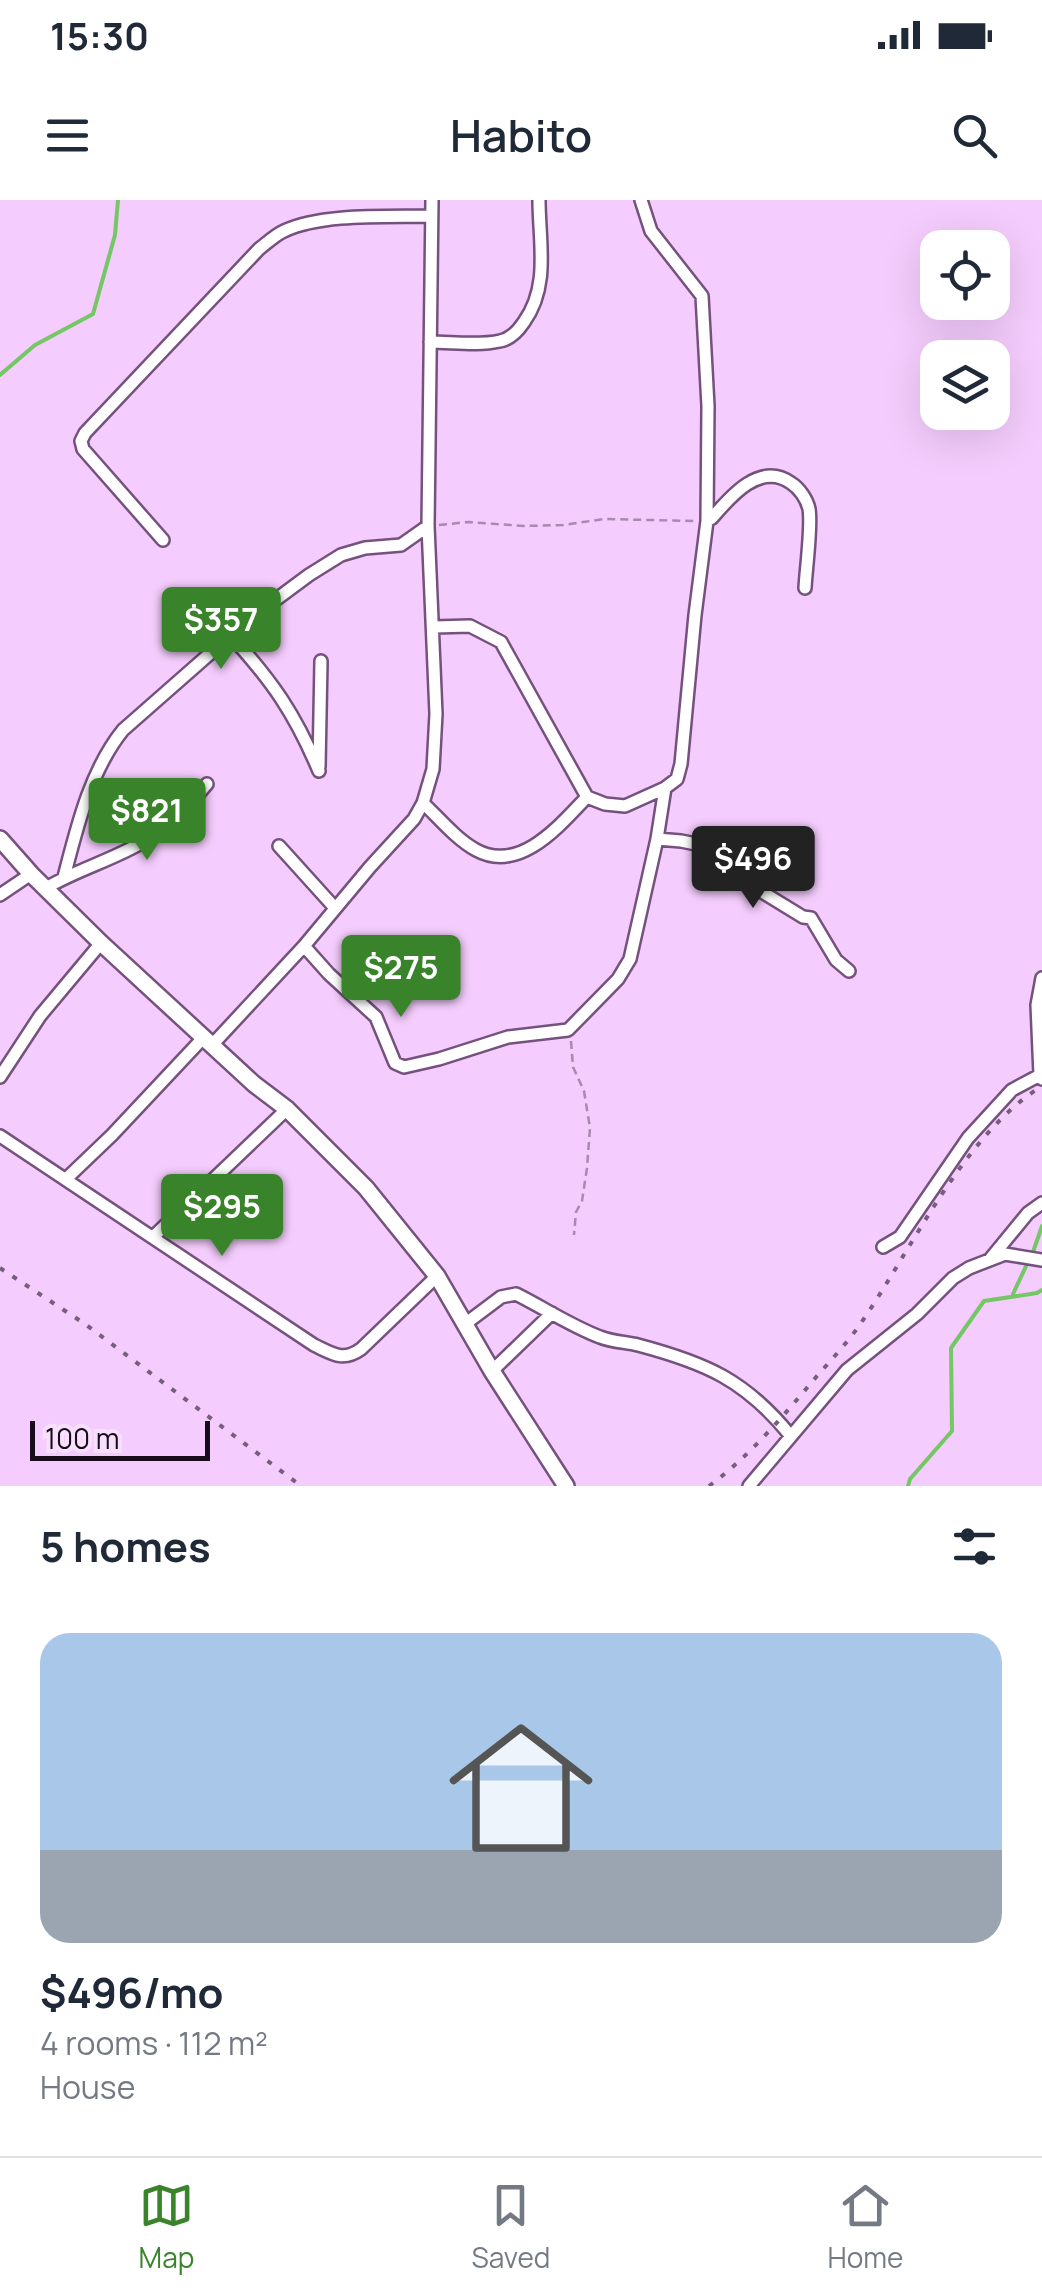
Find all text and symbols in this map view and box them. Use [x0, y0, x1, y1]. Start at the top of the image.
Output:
text: 15:30 [50, 9, 149, 61]
text: Habito [450, 104, 592, 166]
icon: menu [40, 108, 95, 163]
icon: search [947, 108, 1002, 163]
map controls [920, 230, 1010, 430]
button: locate [920, 230, 1010, 320]
button: layers [920, 340, 1010, 430]
pin: $357 [162, 587, 280, 672]
text: $357 [184, 597, 258, 641]
pin: $821 [88, 778, 206, 863]
text: $821 [111, 788, 183, 832]
pin: $496 [694, 826, 812, 911]
text: $496 [714, 836, 792, 880]
pin: $275 [342, 935, 460, 1020]
text: $275 [364, 945, 438, 989]
pin: $295 [163, 1174, 281, 1259]
text: $295 [183, 1184, 261, 1228]
scale bar [30, 1416, 210, 1460]
text: 100 m [45, 1419, 119, 1457]
text: 5 homes [40, 1517, 211, 1575]
icon: filters [947, 1519, 1002, 1574]
icon: home [431, 1698, 611, 1878]
text: $496/mo [40, 1963, 223, 2021]
text: 4 rooms · 112 m² [40, 2021, 268, 2065]
text: House [40, 2065, 135, 2109]
tab: Map [139, 2178, 194, 2276]
tab: Saved [472, 2178, 550, 2276]
tab: Home [828, 2178, 903, 2276]

